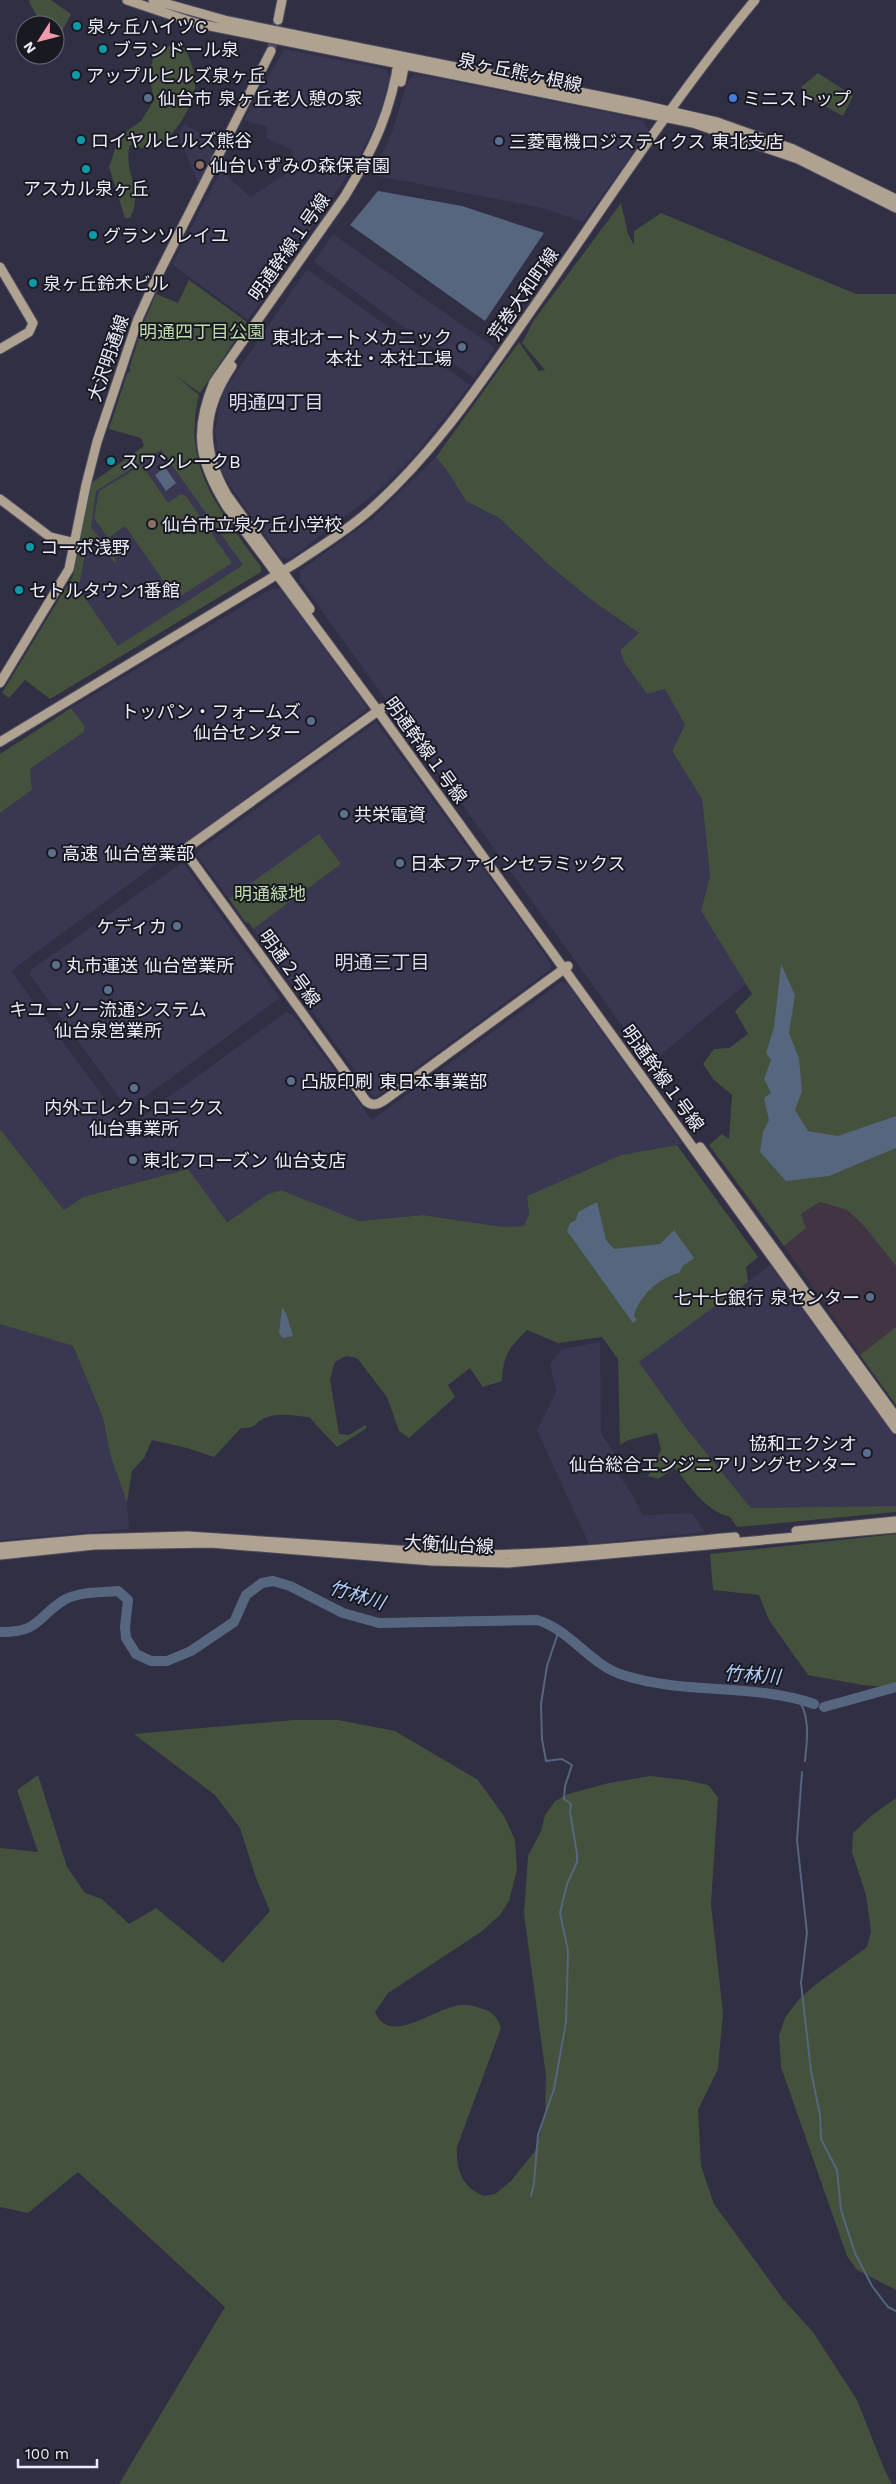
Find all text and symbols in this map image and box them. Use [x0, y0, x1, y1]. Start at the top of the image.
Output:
north arrow [15, 15, 65, 65]
place label: 泉ヶ丘ハイツC [87, 16, 207, 37]
marker: 泉ヶ丘ハイツC [71, 20, 83, 32]
text: N [20, 39, 39, 57]
place label: ブランドール泉 [113, 39, 239, 60]
marker: ブランドール泉 [97, 43, 109, 55]
street label: 泉ヶ丘熊ヶ根線 [456, 49, 584, 95]
place label: アップルヒルズ泉ヶ丘 [86, 65, 266, 86]
marker: アップルヒルズ泉ヶ丘 [70, 69, 82, 81]
place label: 仙台市 泉ヶ丘老人憩の家 [158, 88, 362, 109]
place label: ミニストップ [743, 88, 851, 109]
marker: 仙台市 泉ヶ丘老人憩の家 [142, 92, 154, 104]
marker: ミニストップ [727, 92, 739, 104]
place label: ロイヤルヒルズ熊谷 [91, 130, 252, 151]
place label: 三菱電機ロジスティクス 東北支店 [509, 131, 784, 152]
marker: ロイヤルヒルズ熊谷 [75, 134, 87, 146]
marker: 三菱電機ロジスティクス 東北支店 [493, 135, 505, 147]
place label: 仙台いずみの森保育園 [210, 155, 390, 176]
marker: 仙台いずみの森保育園 [194, 159, 206, 171]
marker: アスカル泉ヶ丘 [80, 163, 92, 175]
place label: アスカル泉ヶ丘 [23, 178, 149, 199]
street label: 明通幹線１号線 [244, 189, 334, 305]
place label: グランソレイユ [103, 225, 229, 246]
marker: グランソレイユ [87, 229, 99, 241]
street label: 荒巻大和町線 [483, 244, 563, 344]
place label: 泉ヶ丘鈴木ビル [43, 273, 169, 294]
marker: 泉ヶ丘鈴木ビル [27, 277, 39, 289]
street label: 大沢明通線 [83, 312, 133, 404]
park label: 明通四丁目公園 [139, 321, 265, 342]
place label: 東北オートメカニック 本社・本社工場 [272, 327, 452, 369]
marker: 東北オートメカニック 本社・本社工場 [456, 341, 468, 353]
district label: 明通四丁目 [228, 391, 324, 414]
place label: スワンレークB [121, 451, 241, 472]
marker: スワンレークB [105, 455, 117, 467]
place label: 仙台市立泉ケ丘小学校 [162, 514, 342, 535]
marker: 仙台市立泉ケ丘小学校 [146, 518, 158, 530]
place label: コーポ浅野 [40, 537, 130, 558]
marker: コーポ浅野 [24, 541, 36, 553]
place label: セトルタウン1番館 [29, 580, 180, 601]
marker: セトルタウン1番館 [13, 584, 25, 596]
street label: 明通幹線１号線 [380, 693, 472, 807]
place label: トッパン・フォームズ 仙台センター [121, 701, 301, 743]
marker: トッパン・フォームズ 仙台センター [305, 715, 317, 727]
place label: 共栄電資 [354, 804, 426, 825]
marker: 共栄電資 [338, 808, 350, 820]
place label: 高速 仙台営業部 [62, 843, 194, 864]
marker: 高速 仙台営業部 [46, 847, 58, 859]
place label: 日本ファインセラミックス [410, 853, 625, 874]
marker: 日本ファインセラミックス [394, 857, 406, 869]
park label: 明通緑地 [234, 883, 306, 904]
place label: ケディカ [97, 916, 167, 937]
marker: ケディカ [171, 920, 183, 932]
street label: 明通２号線 [255, 925, 325, 1011]
district label: 明通三丁目 [334, 951, 430, 974]
place label: 丸市運送 仙台営業所 [66, 955, 234, 976]
marker: 丸市運送 仙台営業所 [50, 959, 62, 971]
marker: キユーソー流通システム 仙台泉営業所 [102, 984, 114, 996]
place label: キユーソー流通システム 仙台泉営業所 [9, 999, 207, 1041]
street label: 明通幹線１号線 [617, 1021, 709, 1135]
place label: 凸版印刷 東日本事業部 [301, 1071, 487, 1092]
marker: 凸版印刷 東日本事業部 [285, 1075, 297, 1087]
marker: 内外エレクトロニクス 仙台事業所 [128, 1082, 140, 1094]
place label: 内外エレクトロニクス 仙台事業所 [44, 1097, 224, 1139]
place label: 東北フローズン 仙台支店 [143, 1150, 346, 1171]
marker: 東北フローズン 仙台支店 [127, 1154, 139, 1166]
place label: 七十七銀行 泉センター [674, 1287, 860, 1308]
marker: 七十七銀行 泉センター [864, 1291, 876, 1303]
place label: 協和エクシオ 仙台総合エンジニアリングセンター [569, 1433, 857, 1475]
marker: 協和エクシオ 仙台総合エンジニアリングセンター [861, 1447, 873, 1459]
street label: 大衡仙台線 [404, 1531, 494, 1557]
water label: 竹林川 [326, 1576, 390, 1615]
water label: 竹林川 [723, 1662, 783, 1689]
scale bar [18, 2436, 96, 2468]
text: 100 m [25, 2445, 69, 2463]

